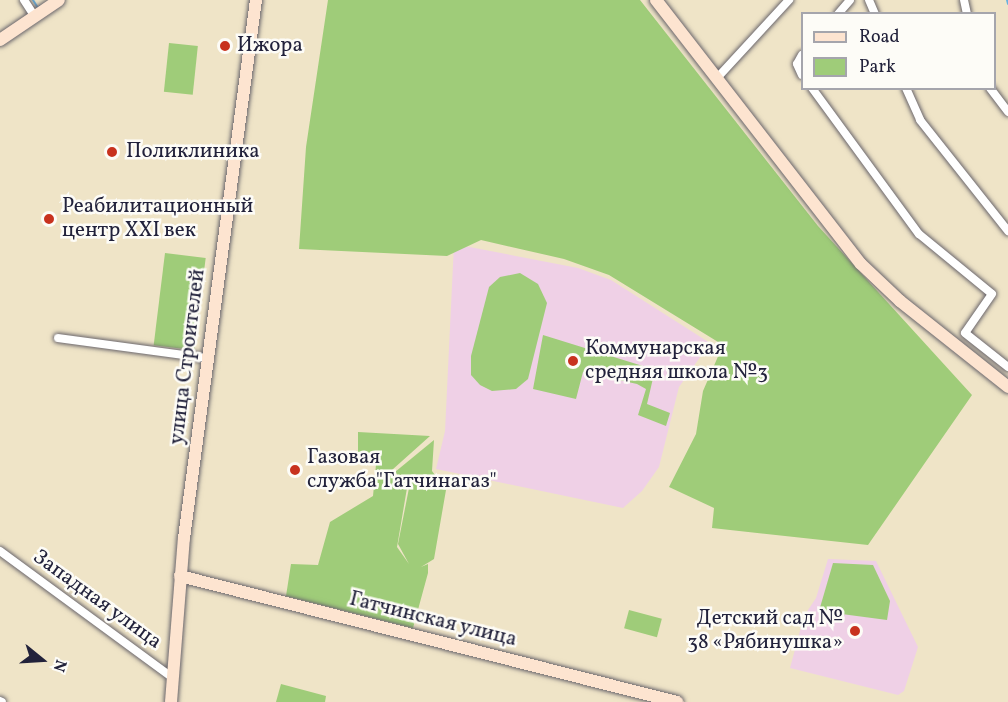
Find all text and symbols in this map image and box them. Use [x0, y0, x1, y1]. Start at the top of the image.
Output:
legend [801, 12, 996, 90]
text: Road [859, 25, 900, 50]
place label: Ижора [237, 33, 303, 59]
marker: Ижора [218, 39, 232, 53]
text: Park [859, 55, 896, 80]
place label: Поликлиника [126, 139, 260, 165]
marker: Поликлиника [103, 143, 121, 161]
place label: Реабилитационный центр ХХI век [62, 194, 253, 244]
marker: Реабилитационный центр ХХI век [40, 210, 58, 228]
street label: улица Строителей [165, 268, 211, 446]
place label: Коммунарская средняя школа №3 [585, 336, 768, 386]
marker: Коммунарская средняя школа №3 [566, 354, 580, 368]
place label: Газовая служба"Гатчинагаз" [307, 445, 497, 495]
marker: Газовая служба"Гатчинагаз" [288, 463, 302, 477]
street label: Западная улица [27, 545, 167, 655]
street label: Гатчинская улица [346, 587, 520, 653]
place label: Детский сад № 38 «Рябинушка» [687, 606, 843, 656]
marker: Детский сад № 38 «Рябинушка» [848, 624, 862, 638]
north arrow [12, 630, 72, 690]
text: N [47, 657, 71, 674]

